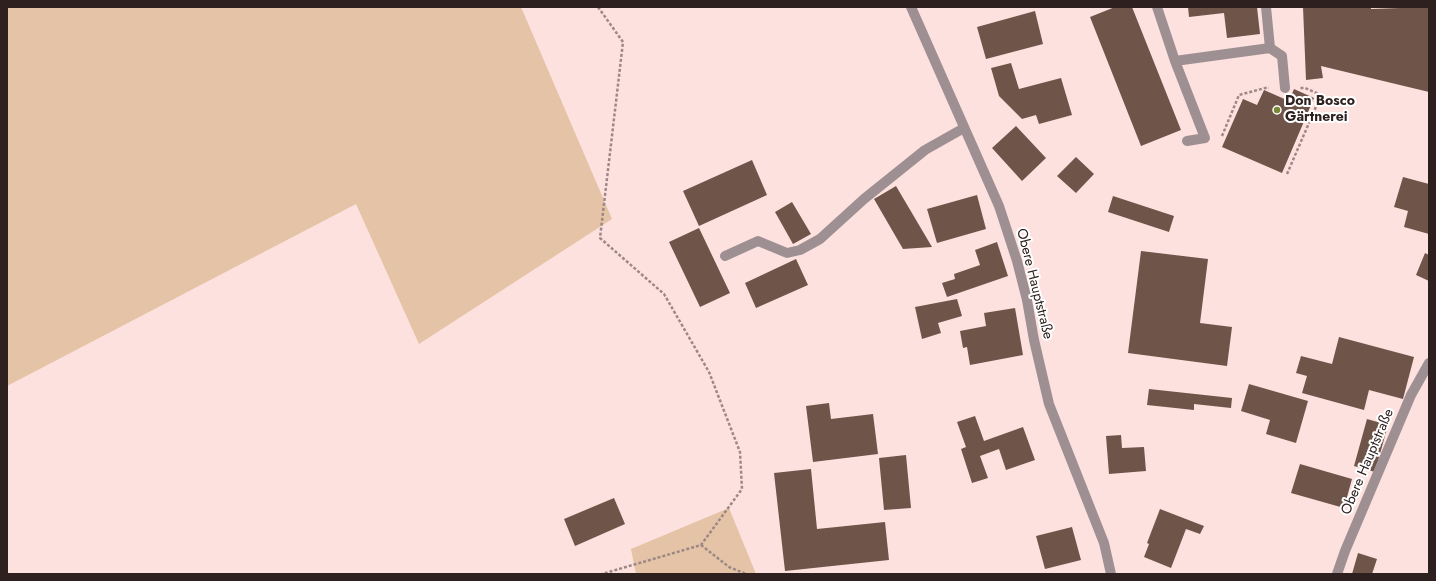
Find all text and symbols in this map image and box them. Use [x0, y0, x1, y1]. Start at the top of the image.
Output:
place label: Don Bosco Gärtnerei [1285, 94, 1355, 126]
marker: Don Bosco Gärtnerei [1272, 105, 1282, 115]
street label: Obere Hauptstraße [1012, 227, 1056, 341]
street label: Obere Hauptstraße [1338, 407, 1398, 517]

